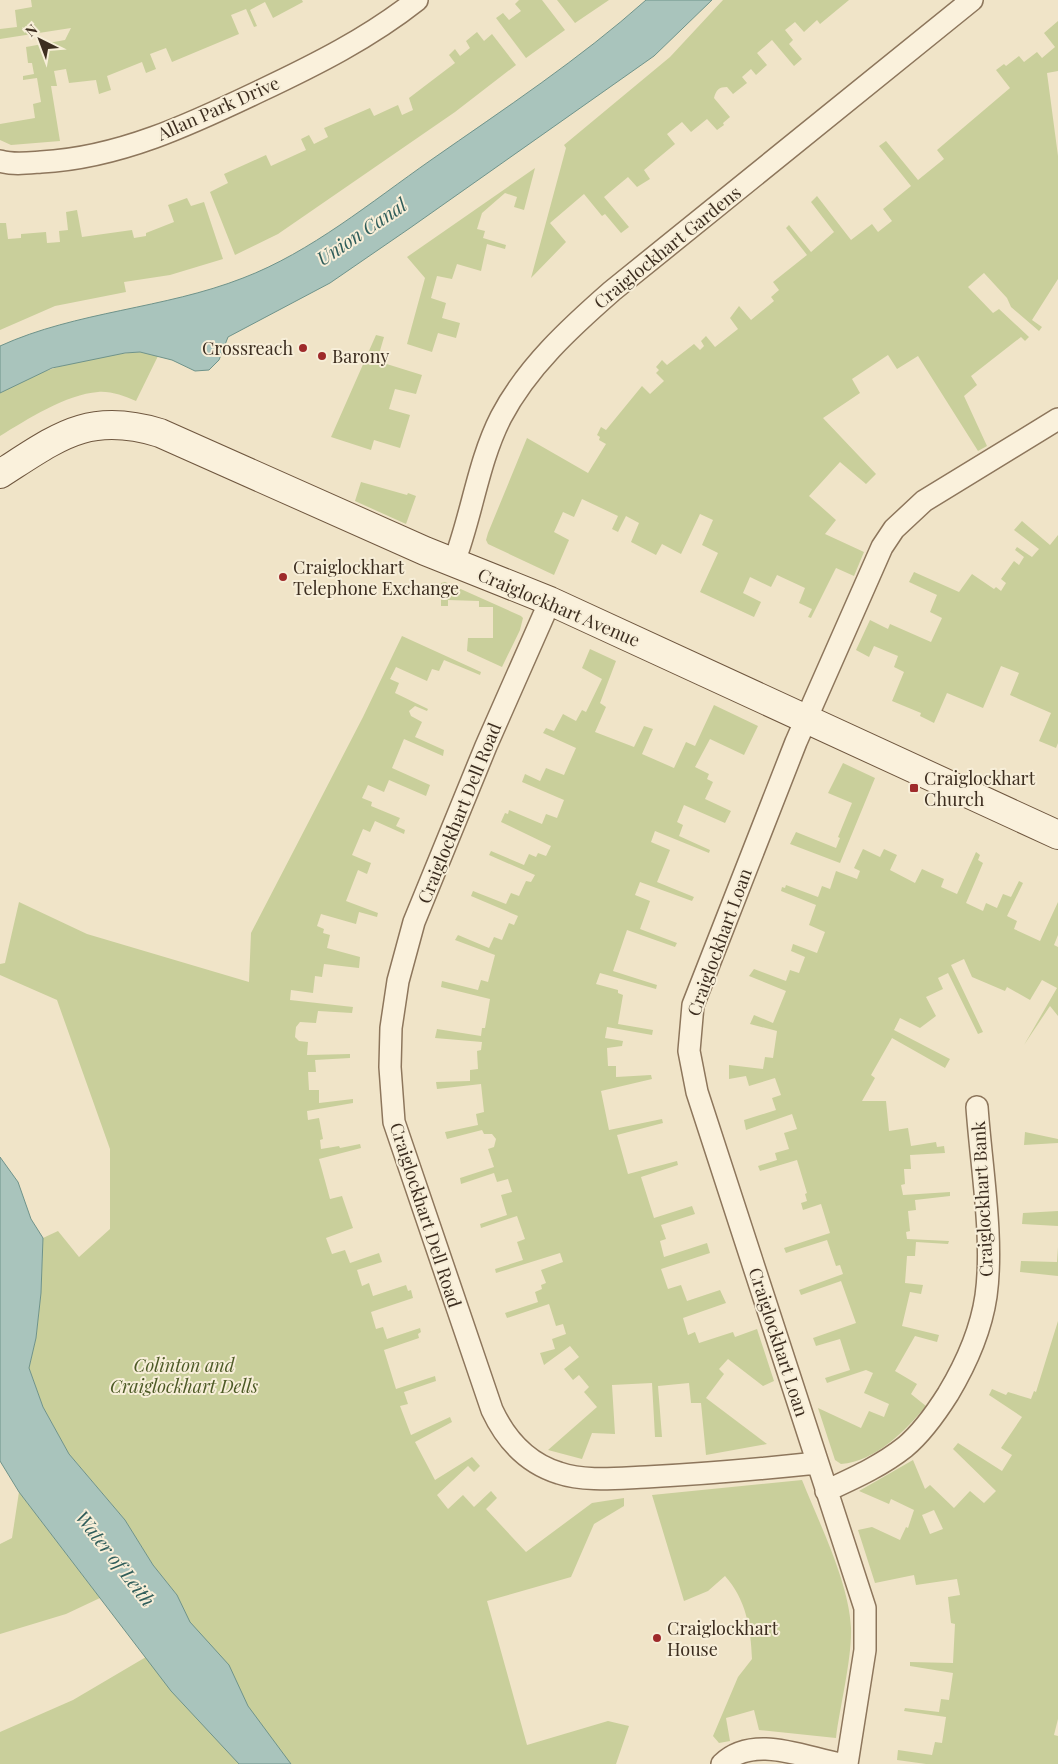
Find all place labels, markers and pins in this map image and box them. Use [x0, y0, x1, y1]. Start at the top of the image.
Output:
place label: Crossreach [202, 336, 293, 360]
marker: Crossreach [297, 342, 309, 354]
place label: Barony [332, 344, 389, 368]
marker: Barony [316, 350, 328, 362]
place label: Craiglockhart Telephone Exchange [293, 555, 459, 600]
marker: Craiglockhart Telephone Exchange [277, 571, 289, 583]
place label: Craiglockhart Church [924, 766, 1036, 811]
marker: Craiglockhart Church [908, 782, 920, 794]
place label: Craiglockhart House [667, 1616, 779, 1661]
marker: Craiglockhart House [651, 1632, 663, 1644]

